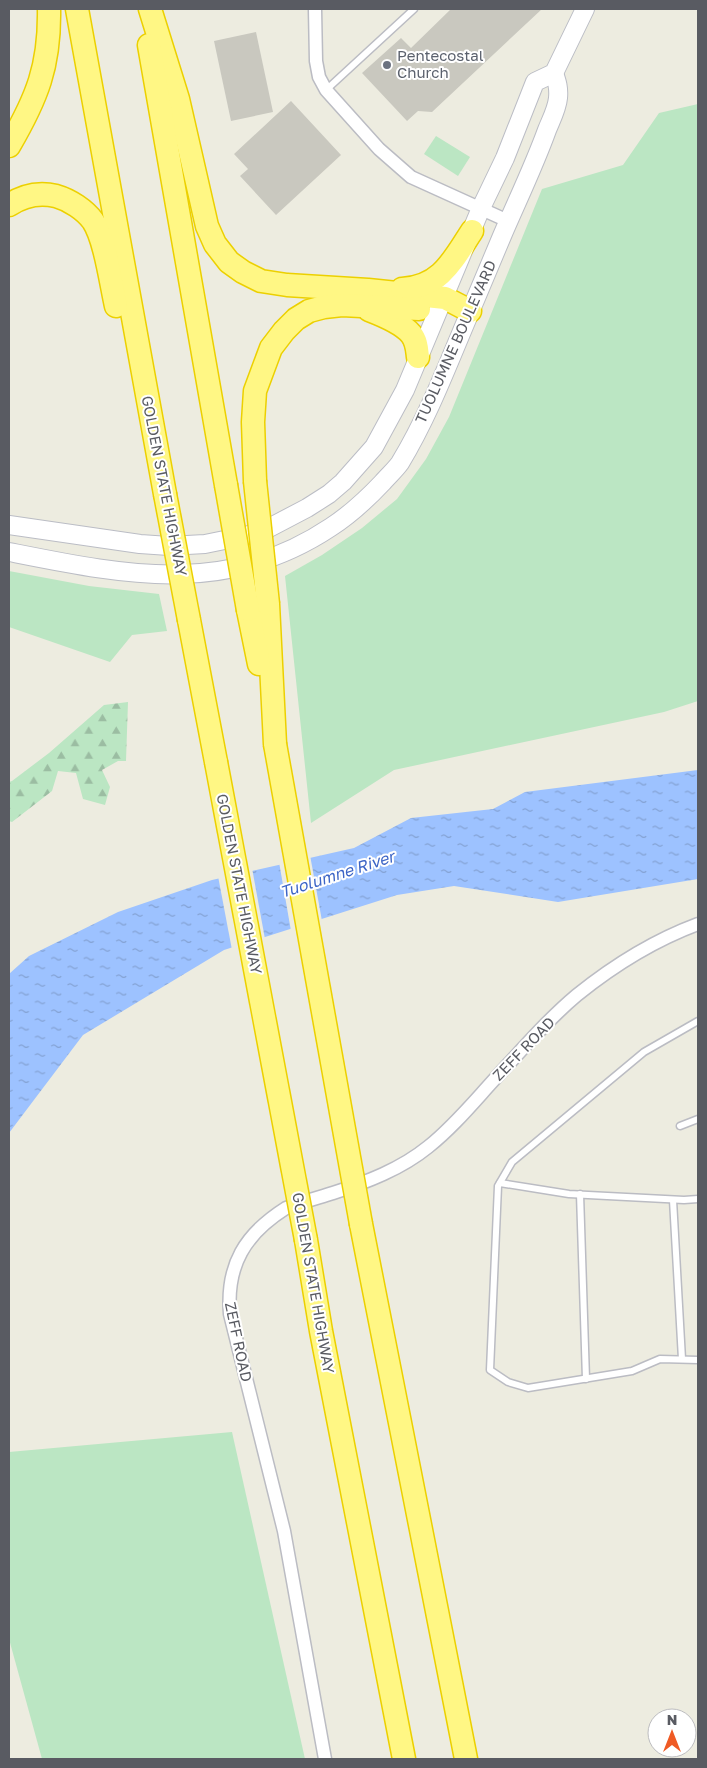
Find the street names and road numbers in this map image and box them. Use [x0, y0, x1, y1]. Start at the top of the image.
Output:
street label: TUOLUMNE BOULEVARD [411, 257, 499, 426]
street label: GOLDEN STATE HIGHWAY [139, 394, 191, 578]
street label: GOLDEN STATE HIGHWAY [214, 792, 266, 976]
street label: ZEFF ROAD [489, 1013, 558, 1084]
street label: GOLDEN STATE HIGHWAY [289, 1191, 339, 1375]
street label: ZEFF ROAD [222, 1300, 256, 1383]

